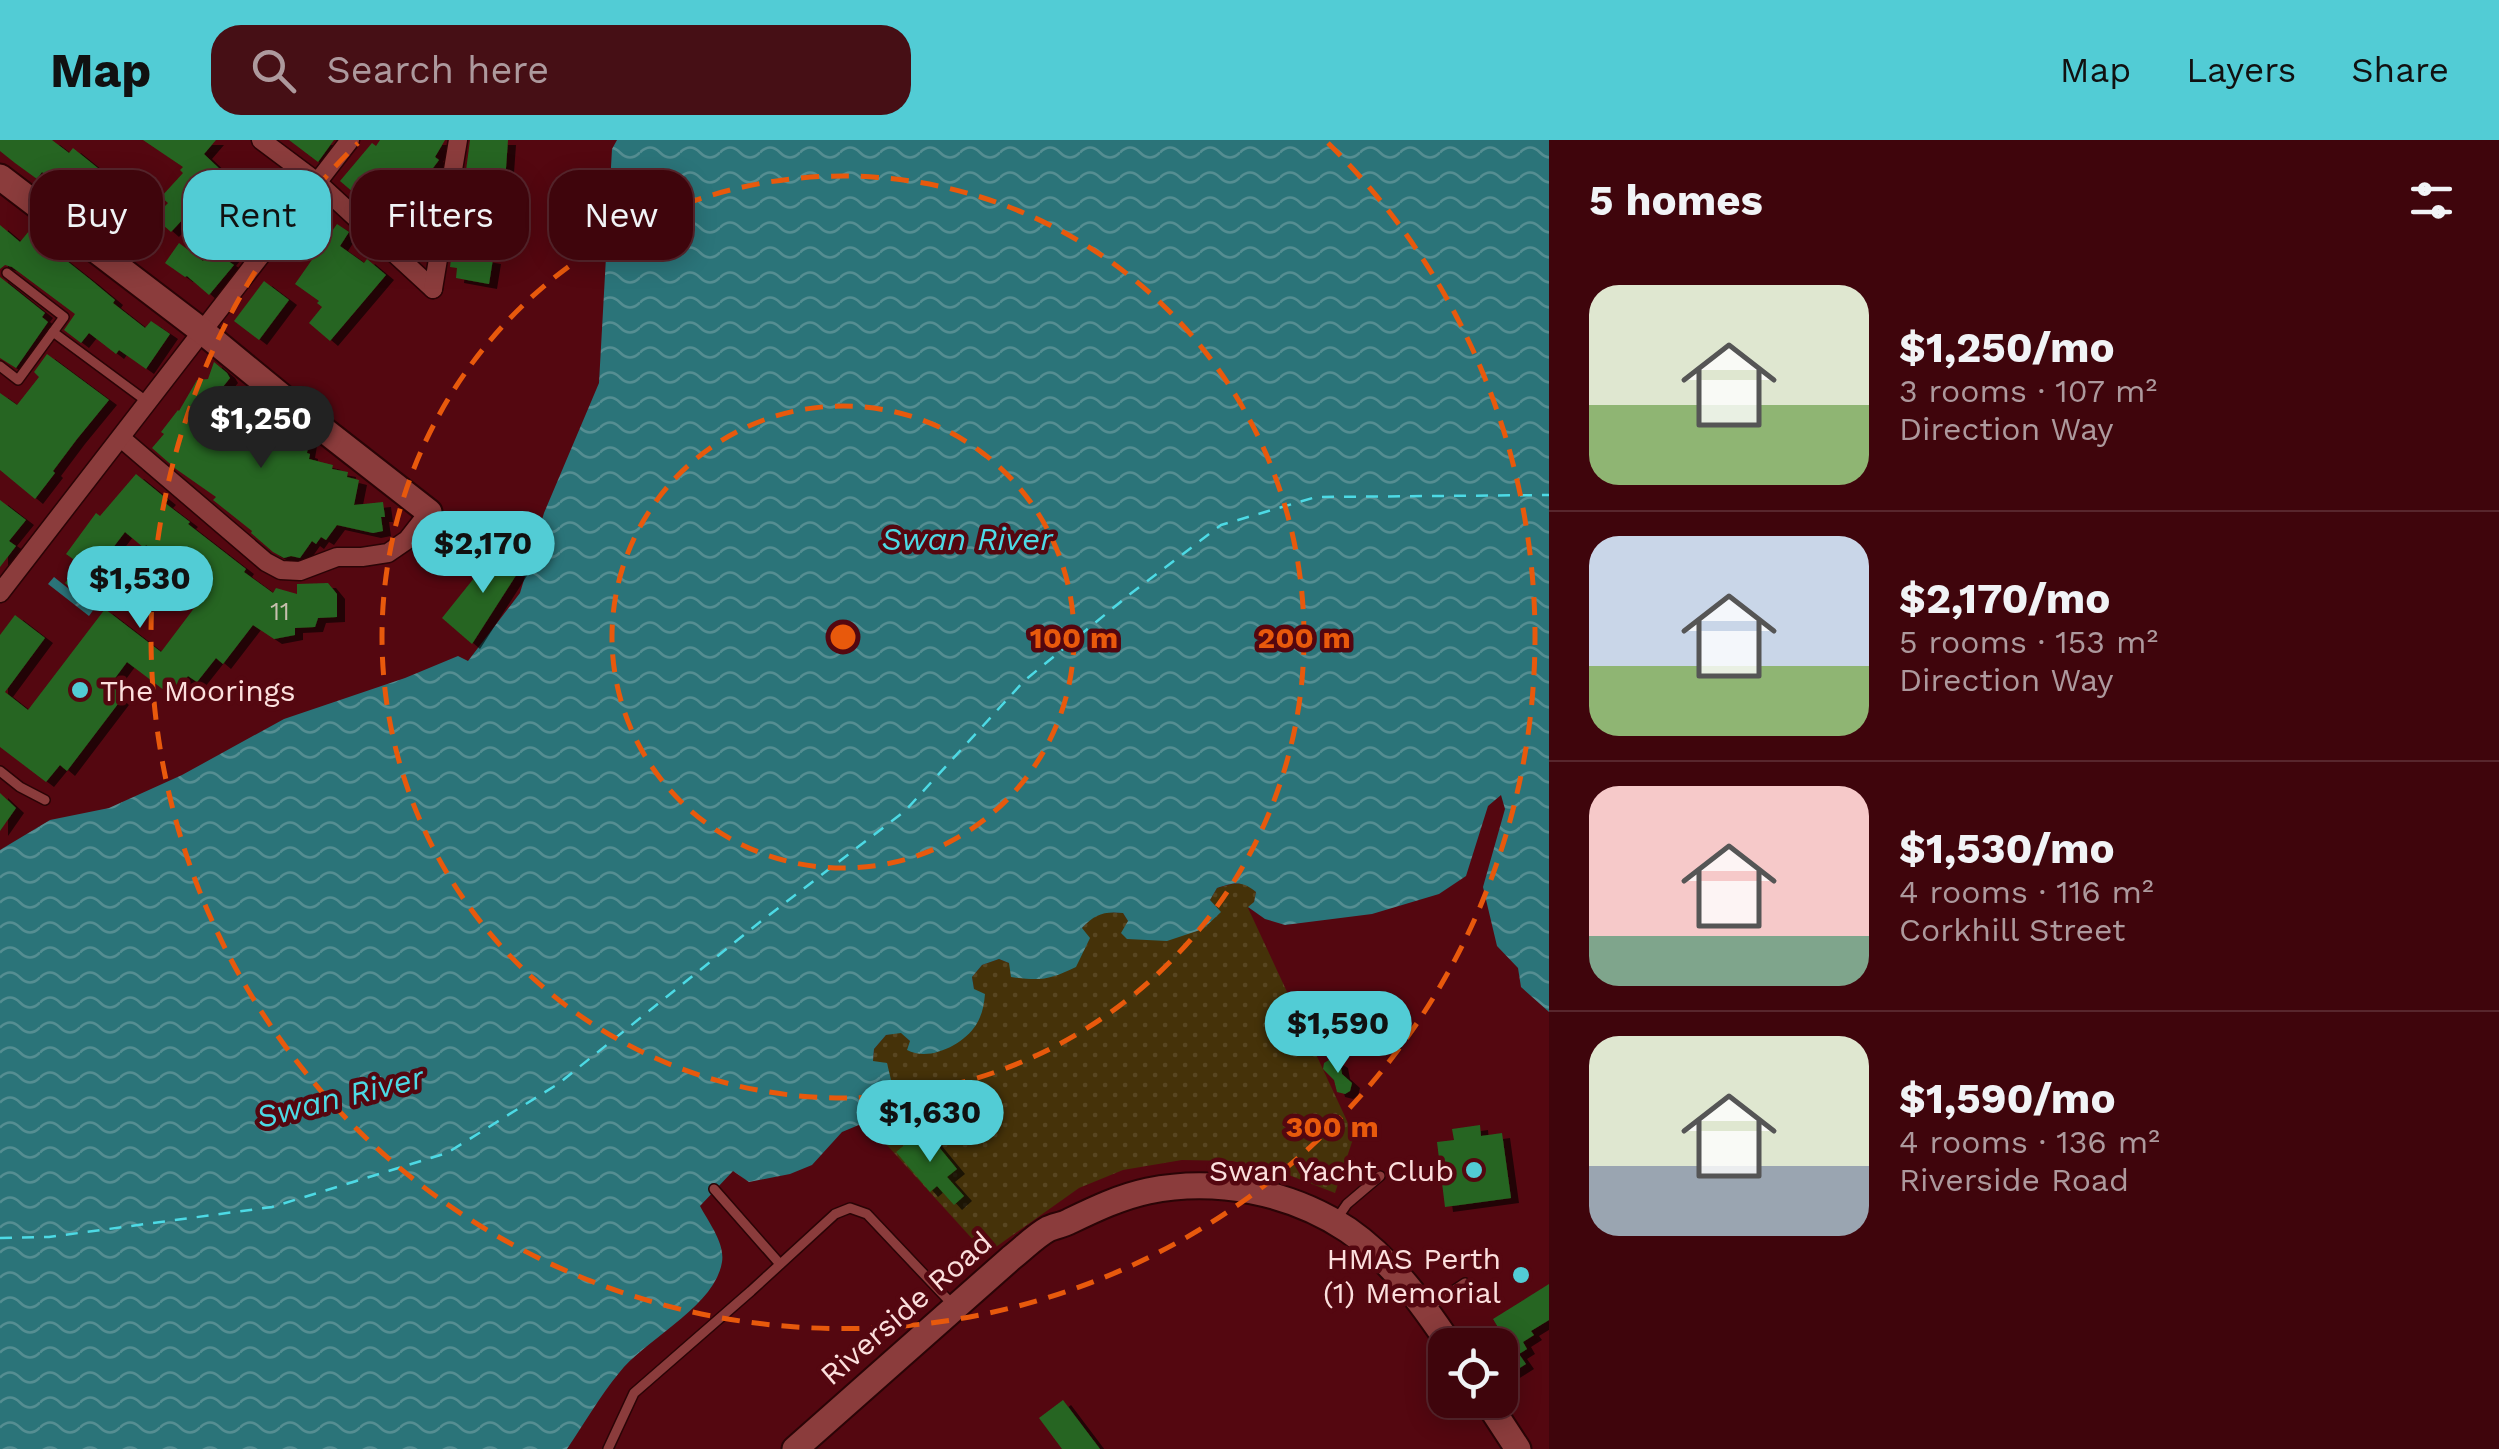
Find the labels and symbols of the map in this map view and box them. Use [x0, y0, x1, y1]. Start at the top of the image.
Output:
pin: $1,250 [180, 386, 342, 471]
pin: $2,170 [402, 511, 564, 596]
water label: Swan River [881, 520, 1054, 558]
pin: $1,530 [59, 546, 221, 631]
house number: 11 [270, 597, 290, 626]
centre of rings [825, 619, 861, 655]
text: 100 m [1030, 620, 1118, 655]
text: 200 m [1257, 620, 1351, 655]
place label: The Moorings [100, 673, 296, 708]
marker: The Moorings [69, 679, 91, 701]
pin: $1,590 [1257, 991, 1419, 1076]
water label: Swan River [252, 1057, 429, 1136]
pin: $1,630 [849, 1080, 1011, 1165]
text: 300 m [1285, 1109, 1379, 1144]
place label: Swan Yacht Club [1209, 1153, 1454, 1188]
marker: Swan Yacht Club [1463, 1159, 1485, 1181]
street label: Riverside Road [813, 1224, 999, 1392]
place label: HMAS Perth (1) Memorial [1323, 1241, 1501, 1310]
marker: HMAS Perth (1) Memorial [1510, 1264, 1532, 1286]

